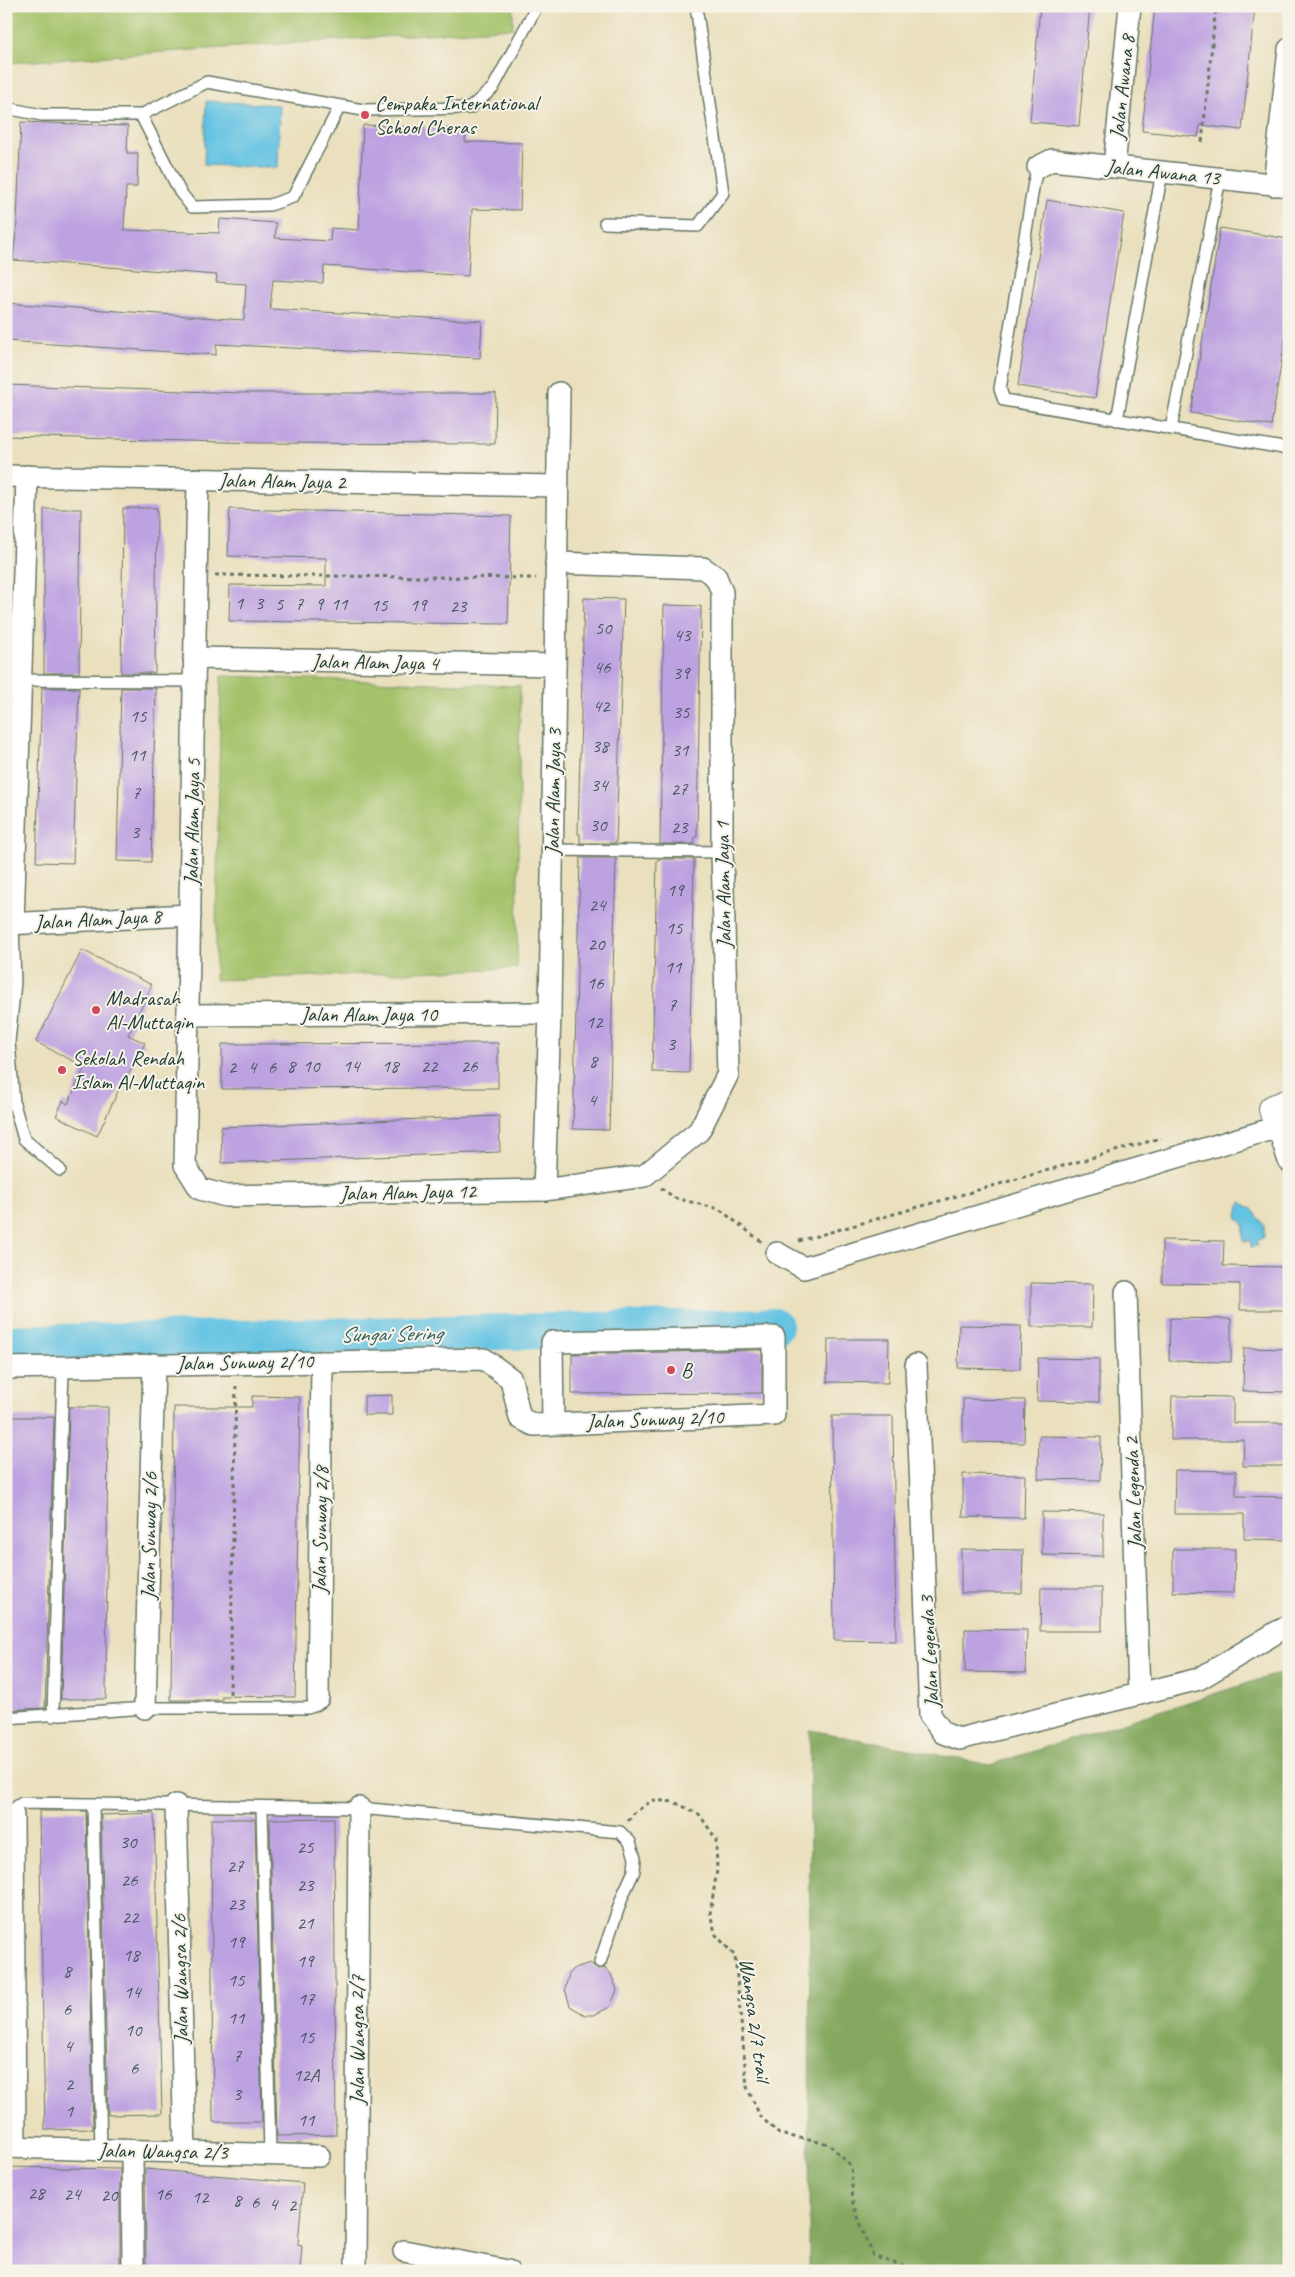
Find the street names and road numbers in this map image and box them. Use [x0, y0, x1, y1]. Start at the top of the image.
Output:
street label: Jalan Awana 8 [1103, 31, 1141, 142]
street label: Jalan Awana 13 [1104, 153, 1223, 191]
street label: Jalan Alam Jaya 2 [217, 467, 347, 495]
street label: Jalan Alam Jaya 4 [310, 648, 441, 676]
street label: Jalan Alam Jaya 3 [539, 727, 567, 857]
street label: Jalan Alam Jaya 5 [178, 757, 206, 887]
street label: Jalan Alam Jaya 1 [709, 820, 737, 950]
street label: Jalan Alam Jaya 8 [33, 903, 165, 935]
street label: Jalan Alam Jaya 10 [300, 1001, 439, 1027]
street label: Jalan Alam Jaya 12 [339, 1178, 478, 1206]
street label: Jalan Sunway 2/10 [175, 1348, 315, 1376]
street label: Jalan Sunway 2/10 [585, 1404, 725, 1434]
street label: Jalan Legenda 2 [1118, 1435, 1148, 1551]
street label: Jalan Sunway 2/8 [306, 1464, 334, 1595]
street label: Jalan Sunway 2/6 [135, 1472, 163, 1601]
street label: Jalan Legenda 3 [913, 1594, 945, 1710]
street label: Jalan Wangsa 2/6 [166, 1913, 194, 2045]
street label: Wangsa 2/7 trail [734, 1957, 777, 2087]
street label: Jalan Wangsa 2/7 [344, 1974, 370, 2106]
street label: Jalan Wangsa 2/3 [97, 2137, 230, 2165]

